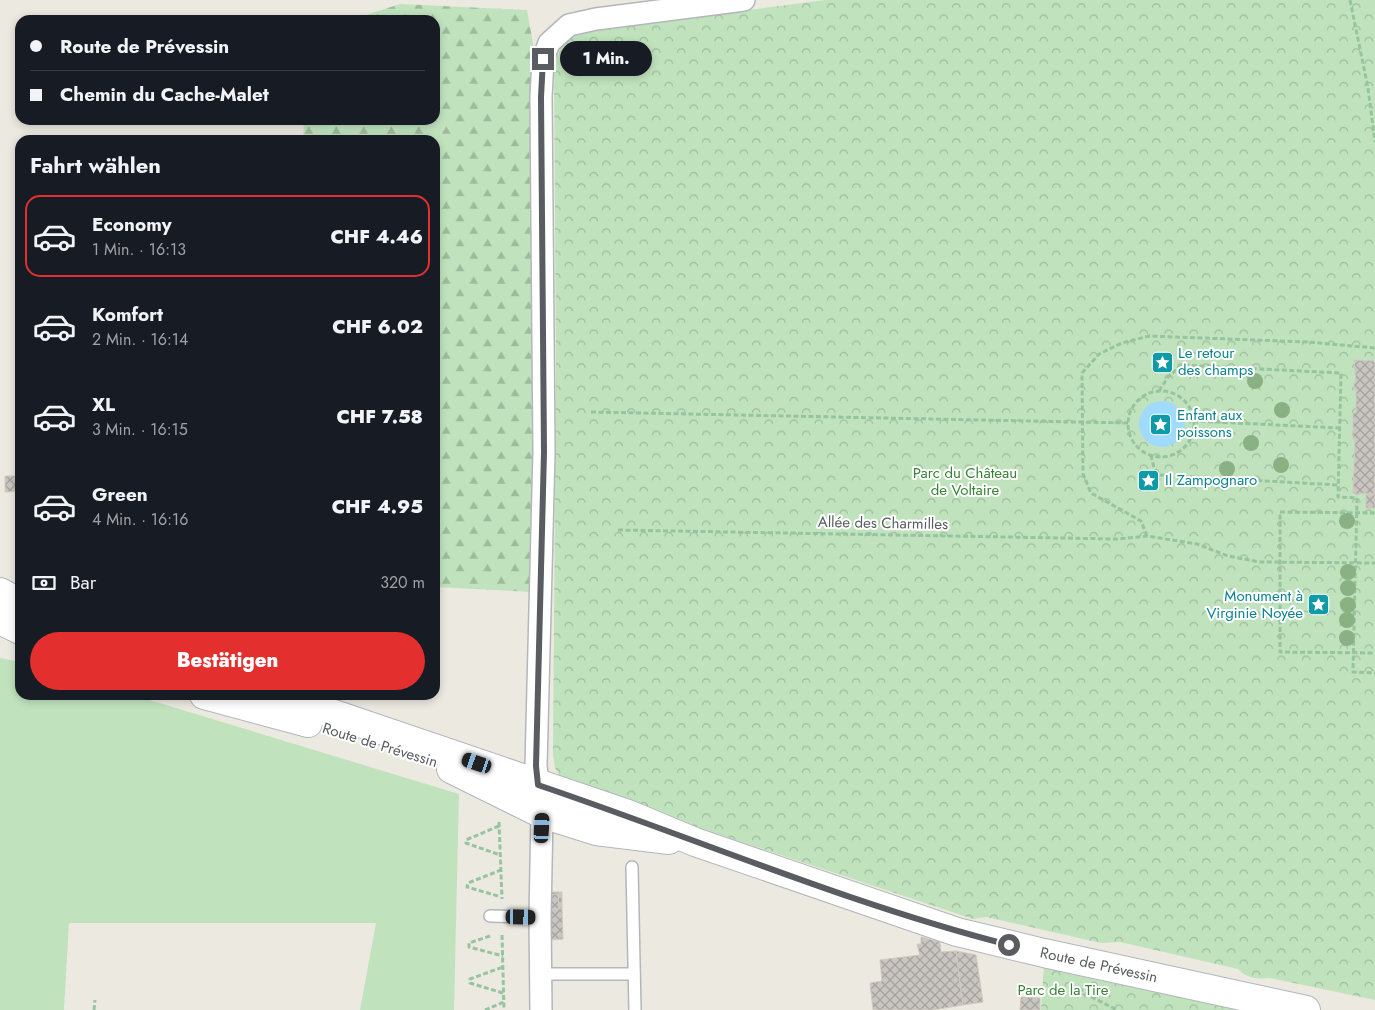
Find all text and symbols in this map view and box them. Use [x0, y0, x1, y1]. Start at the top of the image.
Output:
text: Route de Prévessin [60, 33, 229, 60]
callout: 1 Min. [560, 42, 653, 76]
text: 1 Min. [582, 47, 630, 70]
route end [532, 48, 554, 70]
text: Chemin du Cache-Malet [60, 81, 269, 108]
text: Fahrt wählen [30, 149, 161, 181]
text: Economy [92, 211, 172, 238]
icon: car [32, 214, 77, 259]
text: CHF 4.46 [330, 223, 423, 250]
text: 1 Min. · 16:13 [92, 238, 186, 261]
text: Komfort [92, 301, 163, 328]
icon: car [32, 304, 77, 349]
text: CHF 6.02 [332, 313, 423, 340]
text: 2 Min. · 16:14 [92, 328, 188, 351]
place label: Le retour des champs [1178, 342, 1253, 381]
place icon: Le retour des champs [1150, 350, 1174, 374]
text: XL [92, 391, 115, 418]
icon: car [32, 394, 77, 439]
text: CHF 7.58 [336, 403, 423, 430]
place label: Enfant aux poissons [1177, 404, 1243, 443]
place icon: Enfant aux poissons [1149, 412, 1173, 436]
text: 3 Min. · 16:15 [92, 418, 188, 441]
park label: Parc du Château de Voltaire [913, 462, 1017, 501]
place icon: Il Zampognaro [1137, 468, 1161, 492]
place label: Il Zampognaro [1165, 469, 1257, 491]
text: Green [92, 481, 148, 508]
icon: car [32, 484, 77, 529]
text: CHF 4.95 [332, 493, 423, 520]
text: 4 Min. · 16:16 [92, 508, 188, 531]
street label: Allée des Charmilles [818, 511, 948, 535]
icon: cash [30, 569, 58, 597]
text: Bar [70, 569, 96, 596]
text: 320 m [380, 571, 425, 594]
place label: Monument à Virginie Noyée [1206, 585, 1303, 624]
place icon: Monument à Virginie Noyée [1307, 593, 1331, 617]
button: Bestätigen [30, 632, 425, 690]
street label: Route de Prévessin [320, 717, 440, 773]
car [460, 751, 493, 775]
car [533, 813, 550, 843]
car [505, 909, 536, 925]
route start [998, 934, 1020, 956]
street label: Route de Prévessin [1038, 941, 1160, 988]
park label: Parc de la Tire [1017, 979, 1109, 1001]

